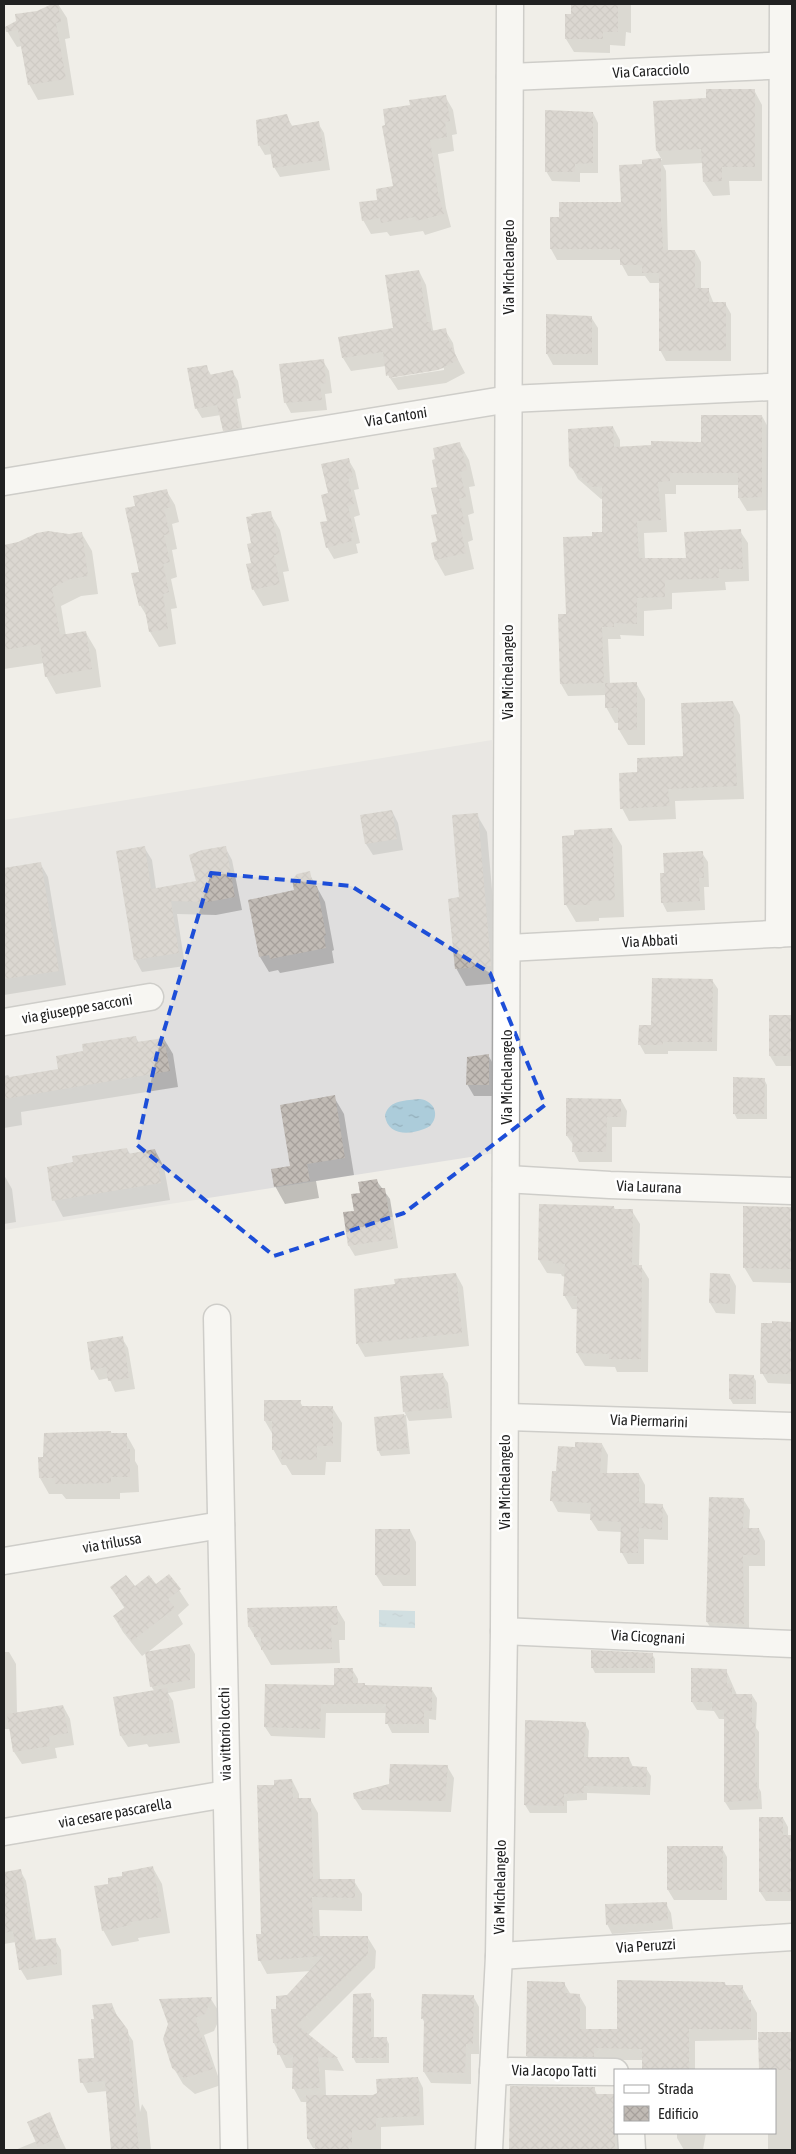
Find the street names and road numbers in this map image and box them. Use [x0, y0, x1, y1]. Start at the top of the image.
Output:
street label: Via Caracciolo [612, 60, 690, 81]
street label: Via Michelangelo [500, 219, 517, 315]
street label: Via Cantoni [364, 403, 428, 430]
street label: Via Michelangelo [499, 624, 516, 720]
street label: Via Abbati [621, 931, 678, 950]
street label: via giuseppe sacconi [20, 990, 134, 1027]
street label: Via Michelangelo [498, 1029, 515, 1125]
street label: Via Laurana [616, 1177, 682, 1196]
street label: Via Piermarini [610, 1411, 688, 1430]
street label: Via Michelangelo [496, 1434, 513, 1530]
street label: via trilussa [81, 1529, 143, 1556]
street label: Via Cicognani [611, 1626, 685, 1647]
street label: via vittorio locchi [215, 1687, 234, 1781]
street label: via cesare pascarella [57, 1794, 173, 1831]
street label: Via Michelangelo [490, 1839, 509, 1935]
street label: Via Peruzzi [616, 1935, 676, 1956]
street label: Via Jacopo Tatti [511, 2061, 597, 2080]

